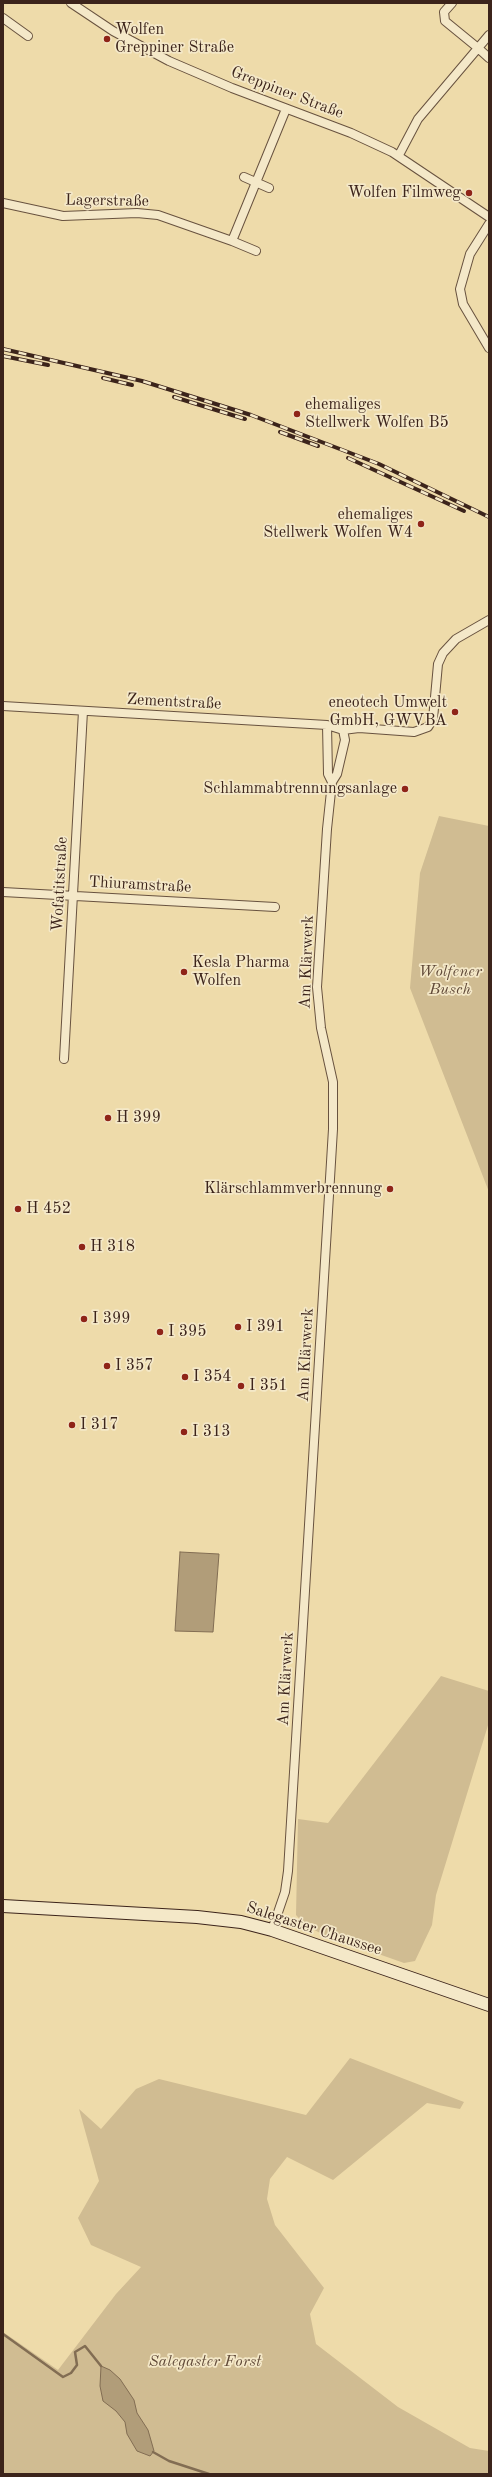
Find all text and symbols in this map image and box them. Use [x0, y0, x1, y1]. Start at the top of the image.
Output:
place label: Wolfen Greppiner Straße [115, 20, 234, 58]
marker: Wolfen Greppiner Straße [102, 34, 112, 44]
street label: Greppiner Straße [228, 63, 346, 123]
place label: Wolfen Filmweg [348, 183, 461, 203]
marker: Wolfen Filmweg [464, 188, 474, 198]
street label: Lagerstraße [65, 191, 149, 211]
place label: ehemaliges Stellwerk Wolfen B5 [305, 395, 449, 433]
marker: ehemaliges Stellwerk Wolfen B5 [292, 409, 302, 419]
place label: ehemaliges Stellwerk Wolfen W4 [263, 505, 413, 543]
marker: ehemaliges Stellwerk Wolfen W4 [416, 519, 426, 529]
street label: Zementstraße [126, 690, 222, 714]
place label: eneotech Umwelt GmbH, GWVBA [328, 693, 447, 731]
marker: eneotech Umwelt GmbH, GWVBA [450, 707, 460, 717]
place label: Schlammabtrennungsanlage [203, 779, 397, 799]
marker: Schlammabtrennungsanlage [400, 784, 410, 794]
street label: Wofatitstraße [48, 836, 72, 932]
street label: Thiuramstraße [88, 873, 192, 897]
street label: Am Klärwerk [296, 915, 318, 1009]
place label: Kesla Pharma Wolfen [192, 953, 290, 991]
park label: Wolfener Busch [418, 962, 482, 1000]
marker: Kesla Pharma Wolfen [179, 967, 189, 977]
place label: H 399 [116, 1108, 161, 1128]
marker: H 399 [103, 1113, 113, 1123]
place label: Klärschlammverbrennung [204, 1179, 382, 1199]
marker: Klärschlammverbrennung [385, 1184, 395, 1194]
place label: H 452 [26, 1199, 71, 1219]
marker: H 452 [13, 1204, 23, 1214]
place label: H 318 [90, 1237, 135, 1257]
marker: H 318 [77, 1242, 87, 1252]
street label: Am Klärwerk [294, 1307, 318, 1403]
place label: I 399 [92, 1309, 131, 1329]
marker: I 399 [79, 1314, 89, 1324]
place label: I 391 [246, 1317, 285, 1337]
place label: I 395 [168, 1322, 207, 1342]
marker: I 391 [233, 1322, 243, 1332]
marker: I 395 [155, 1327, 165, 1337]
place label: I 357 [115, 1356, 154, 1376]
marker: I 357 [102, 1361, 112, 1371]
place label: I 354 [193, 1367, 232, 1387]
marker: I 354 [180, 1372, 190, 1382]
place label: I 351 [249, 1376, 288, 1396]
marker: I 351 [236, 1381, 246, 1391]
place label: I 317 [80, 1415, 119, 1435]
marker: I 317 [67, 1420, 77, 1430]
place label: I 313 [192, 1422, 231, 1442]
marker: I 313 [179, 1427, 189, 1437]
street label: Am Klärwerk [274, 1631, 298, 1727]
street label: Salegaster Chaussee [244, 1898, 384, 1960]
park label: Salegaster Forst [149, 2352, 261, 2372]

